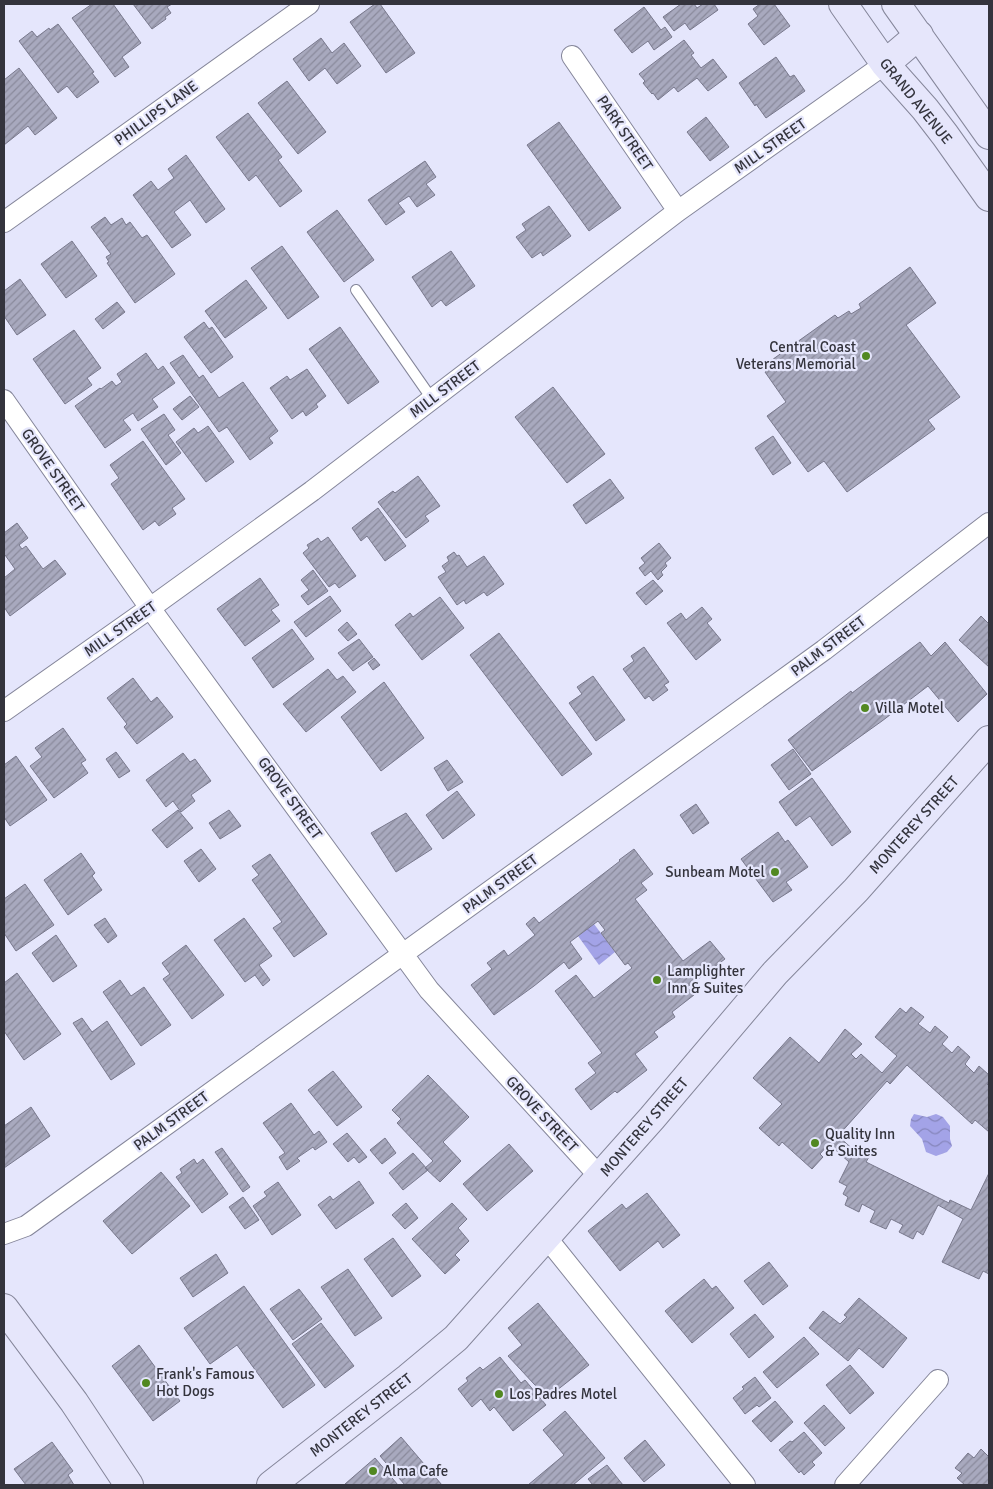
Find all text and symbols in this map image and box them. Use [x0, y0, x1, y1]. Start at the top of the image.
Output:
street label: GRAND AVENUE [876, 54, 956, 148]
street label: PHILLIPS LANE [111, 77, 201, 149]
street label: PARK STREET [593, 92, 657, 174]
street label: MILL STREET [730, 114, 810, 177]
place label: Central Coast Veterans Memorial [736, 338, 856, 373]
marker: Central Coast Veterans Memorial [860, 350, 872, 362]
street label: MILL STREET [406, 356, 484, 421]
street label: GROVE STREET [18, 425, 89, 515]
street label: MILL STREET [80, 597, 160, 660]
street label: PALM STREET [787, 612, 869, 680]
place label: Villa Motel [875, 699, 944, 717]
marker: Villa Motel [859, 702, 871, 714]
street label: GROVE STREET [254, 753, 326, 843]
street label: MONTEREY STREET [865, 772, 963, 877]
street label: PALM STREET [459, 850, 542, 917]
place label: Sunbeam Motel [665, 863, 765, 881]
marker: Sunbeam Motel [769, 866, 781, 878]
place label: Lamplighter Inn & Suites [667, 962, 745, 997]
marker: Lamplighter Inn & Suites [651, 974, 663, 986]
street label: GROVE STREET [502, 1072, 582, 1156]
street label: MONTEREY STREET [596, 1073, 692, 1180]
street label: PALM STREET [130, 1087, 213, 1154]
place label: Quality Inn & Suites [825, 1125, 895, 1160]
marker: Quality Inn & Suites [809, 1137, 821, 1149]
place label: Frank's Famous Hot Dogs [156, 1365, 255, 1400]
street label: MONTEREY STREET [306, 1369, 416, 1461]
marker: Frank's Famous Hot Dogs [140, 1377, 152, 1389]
place label: Los Padres Motel [509, 1385, 617, 1403]
marker: Los Padres Motel [493, 1388, 505, 1400]
place label: Alma Cafe [383, 1462, 448, 1480]
marker: Alma Cafe [367, 1465, 379, 1477]

